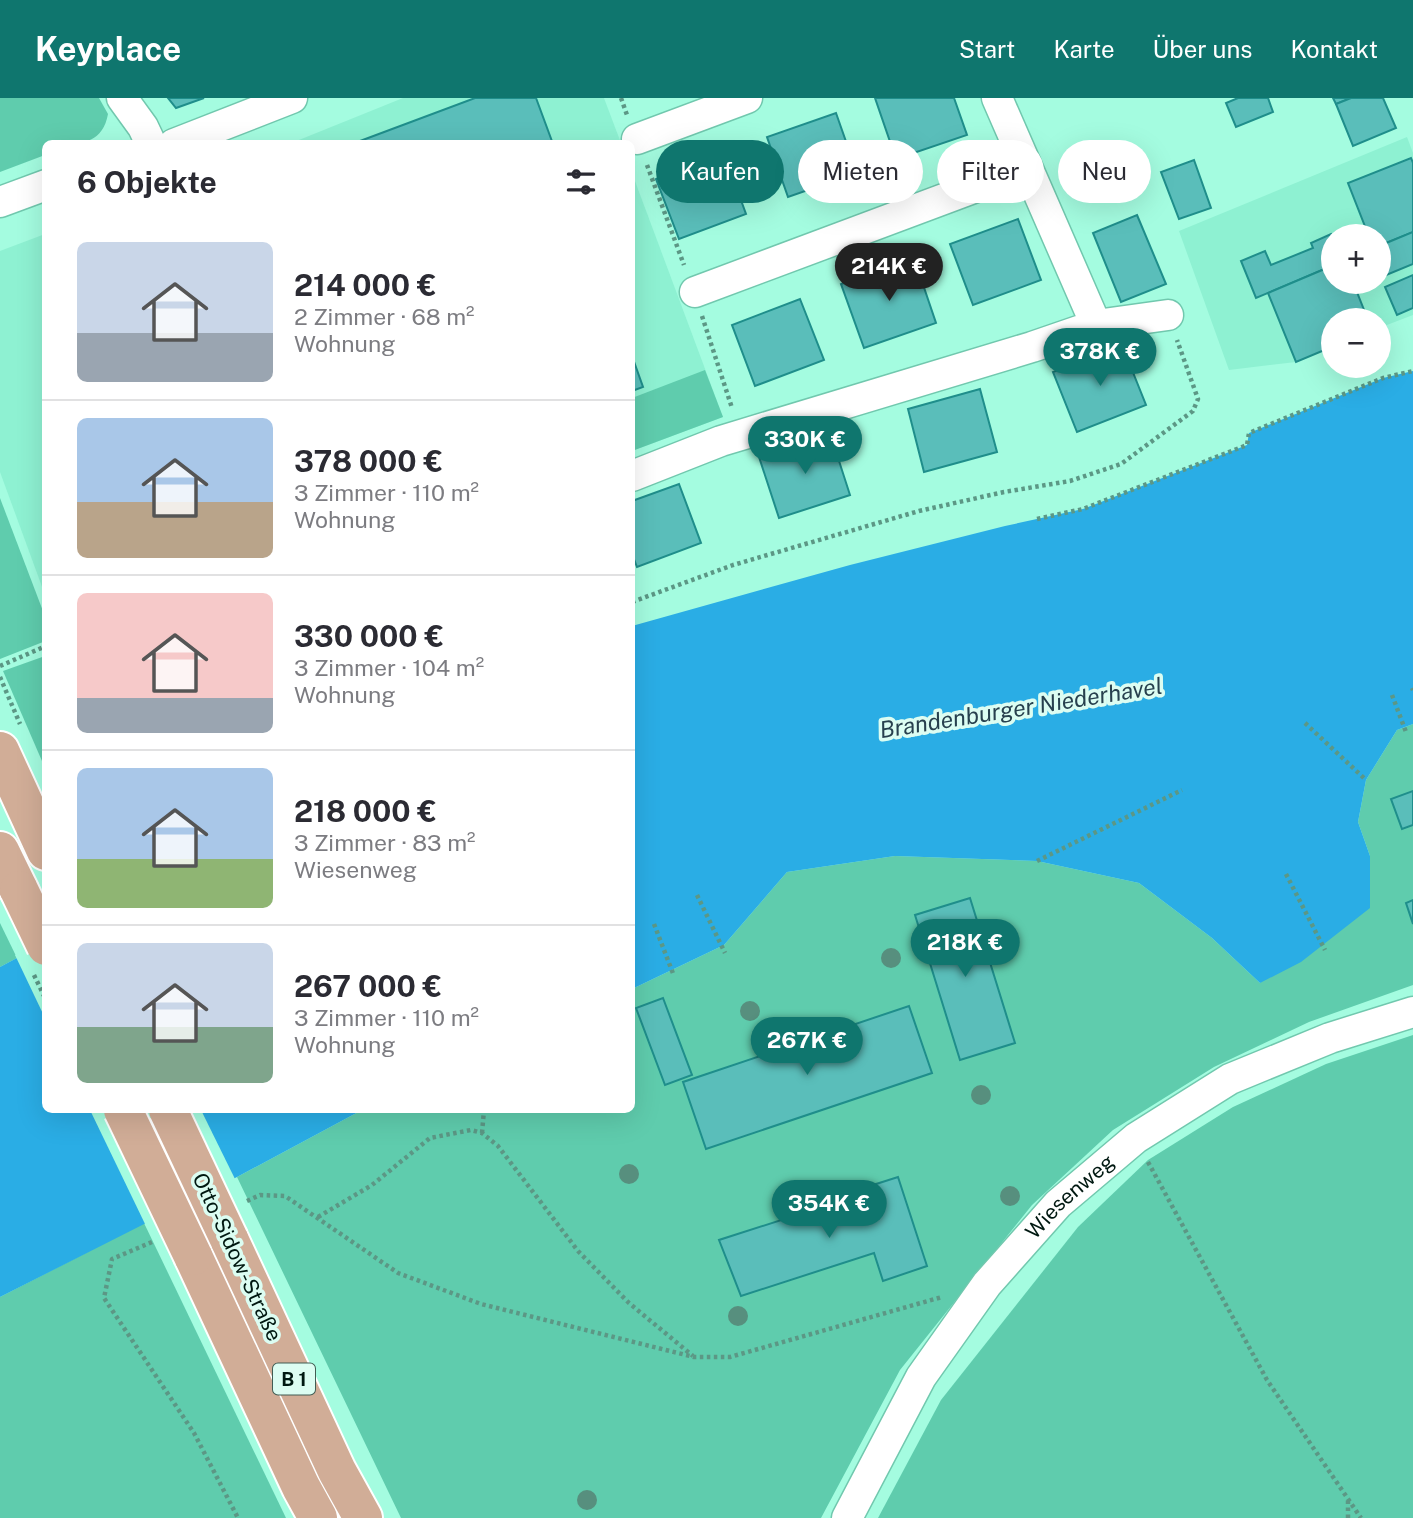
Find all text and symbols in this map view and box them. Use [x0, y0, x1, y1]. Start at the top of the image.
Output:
text: Keyplace [35, 30, 181, 68]
text: Start [959, 35, 1015, 63]
text: Karte [1053, 35, 1115, 63]
text: Über uns [1153, 35, 1252, 63]
text: Kontakt [1290, 35, 1378, 63]
chip: Kaufen [656, 140, 784, 203]
chip: Mieten [798, 140, 923, 203]
chip: Filter [937, 140, 1044, 203]
chip: Neu [1058, 140, 1151, 203]
icon: filters [562, 163, 600, 201]
text: 6 Objekte [77, 164, 217, 200]
map controls [1321, 224, 1391, 378]
button: + [1321, 224, 1391, 294]
pin: 214K € [832, 244, 946, 303]
text: 214K € [851, 252, 927, 279]
text: 214 000 € [294, 267, 436, 303]
icon: home [133, 270, 217, 354]
text: 2 Zimmer · 68 m² [294, 303, 475, 330]
button: − [1321, 308, 1391, 378]
pin: 378K € [1043, 328, 1157, 388]
text: Wohnung [294, 330, 396, 357]
text: 378K € [1059, 337, 1141, 364]
pin: 330K € [748, 416, 862, 476]
text: 330K € [764, 425, 846, 452]
text: 378 000 € [294, 443, 443, 479]
icon: home [133, 446, 217, 530]
text: 3 Zimmer · 110 m² [294, 479, 479, 506]
text: Wohnung [294, 506, 396, 533]
text: 330 000 € [294, 618, 444, 654]
icon: home [133, 621, 217, 705]
text: 3 Zimmer · 104 m² [294, 654, 484, 681]
water label: Brandenburger Niederhavel [878, 672, 1164, 743]
text: Wohnung [294, 681, 396, 708]
text: 218 000 € [294, 793, 437, 829]
icon: home [133, 796, 217, 880]
text: 3 Zimmer · 83 m² [294, 829, 475, 856]
text: Wiesenweg [294, 856, 417, 883]
pin: 218K € [908, 920, 1022, 979]
text: 218K € [927, 928, 1003, 955]
text: 267 000 € [294, 968, 442, 1004]
icon: home [133, 971, 217, 1055]
text: 3 Zimmer · 110 m² [294, 1004, 479, 1031]
pin: 267K € [750, 1018, 864, 1077]
text: 267K € [767, 1026, 847, 1053]
text: Wohnung [294, 1031, 396, 1058]
street label: Wiesenweg [1020, 1149, 1119, 1244]
street label: Otto-Sidow-Straße [188, 1169, 287, 1345]
pin: 354K € [772, 1180, 886, 1240]
text: 354K € [788, 1189, 870, 1216]
road number: B 1 [273, 1364, 315, 1394]

